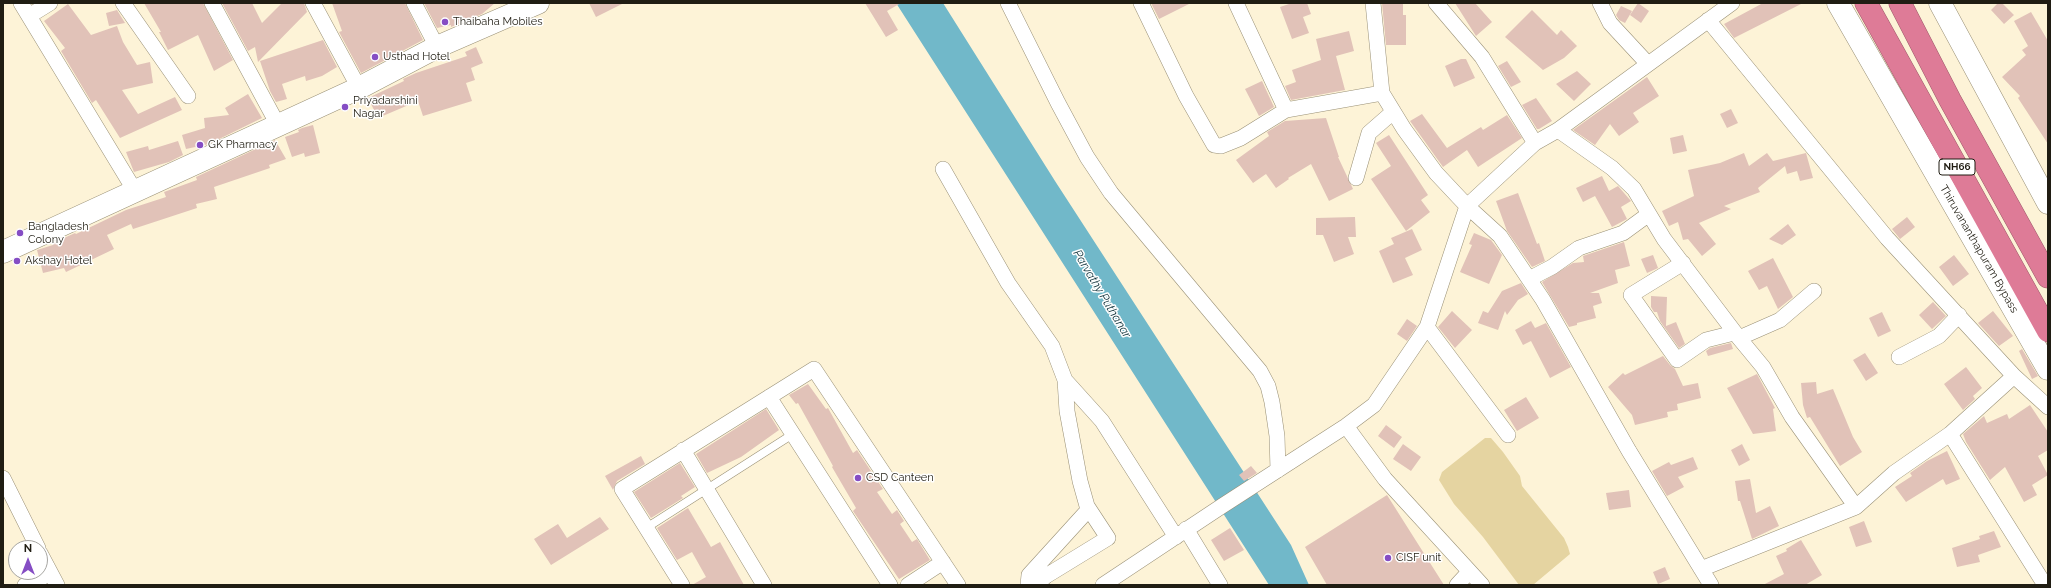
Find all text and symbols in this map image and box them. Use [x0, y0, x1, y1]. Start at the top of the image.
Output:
place label: Thaibaha Mobiles [453, 15, 543, 29]
marker: Thaibaha Mobiles [440, 17, 450, 27]
place label: Usthad Hotel [383, 50, 450, 64]
marker: Usthad Hotel [370, 52, 380, 62]
place label: Priyadarshini Nagar [353, 94, 418, 120]
marker: Priyadarshini Nagar [340, 102, 350, 112]
place label: GK Pharmacy [208, 138, 277, 152]
marker: GK Pharmacy [195, 140, 205, 150]
road number: NH66 [1939, 159, 1975, 175]
street label: Thiruvananthapuram Bypass [1937, 183, 2021, 315]
place label: Bangladesh Colony [28, 220, 89, 246]
marker: Bangladesh Colony [15, 228, 25, 238]
water label: Parvathy Puthanar [1070, 247, 1134, 341]
place label: Akshay Hotel [25, 254, 92, 268]
marker: Akshay Hotel [12, 256, 22, 266]
place label: CSD Canteen [866, 471, 934, 485]
marker: CSD Canteen [853, 473, 863, 483]
north arrow [8, 540, 48, 580]
text: N [24, 542, 32, 555]
place label: CISF unit [1396, 551, 1441, 565]
marker: CISF unit [1383, 553, 1393, 563]

